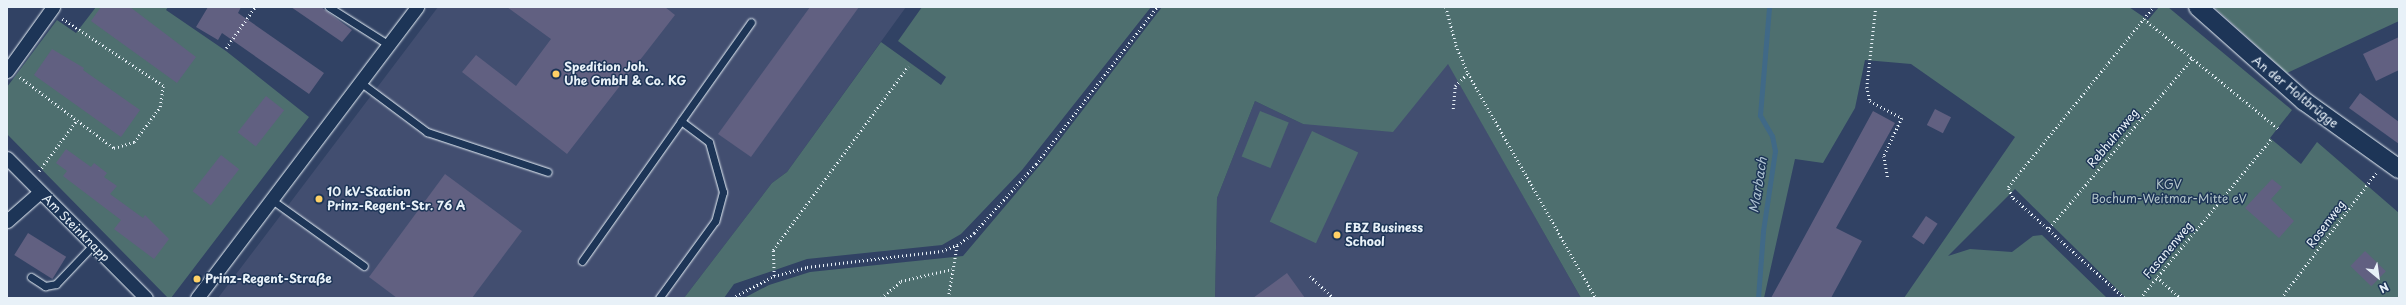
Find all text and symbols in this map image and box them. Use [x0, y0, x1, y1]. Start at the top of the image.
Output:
street label: An der Holtbrügge [2249, 53, 2341, 131]
place label: Spedition Joh. Uhe GmbH & Co. KG [564, 60, 687, 88]
marker: Spedition Joh. Uhe GmbH & Co. KG [551, 69, 561, 79]
street label: Rebhuhnweg [2084, 106, 2142, 170]
water label: Marbach [1746, 156, 1770, 214]
park label: KGV Bochum-Weitmar-Mitte eV [2091, 178, 2247, 206]
place label: 10 kV-Station Prinz-Regent-Str. 76 A [327, 185, 465, 213]
street label: Am Steinknapp [39, 191, 113, 265]
marker: 10 kV-Station Prinz-Regent-Str. 76 A [314, 194, 324, 204]
street label: Rosenweg [2303, 197, 2349, 251]
street label: Fasanenweg [2140, 219, 2196, 281]
place label: EBZ Business School [1345, 221, 1424, 249]
marker: EBZ Business School [1332, 230, 1342, 240]
north arrow [2358, 257, 2398, 297]
place label: Prinz-Regent-Straße [205, 272, 332, 286]
marker: Prinz-Regent-Straße [192, 274, 202, 284]
text: N [2376, 278, 2392, 297]

